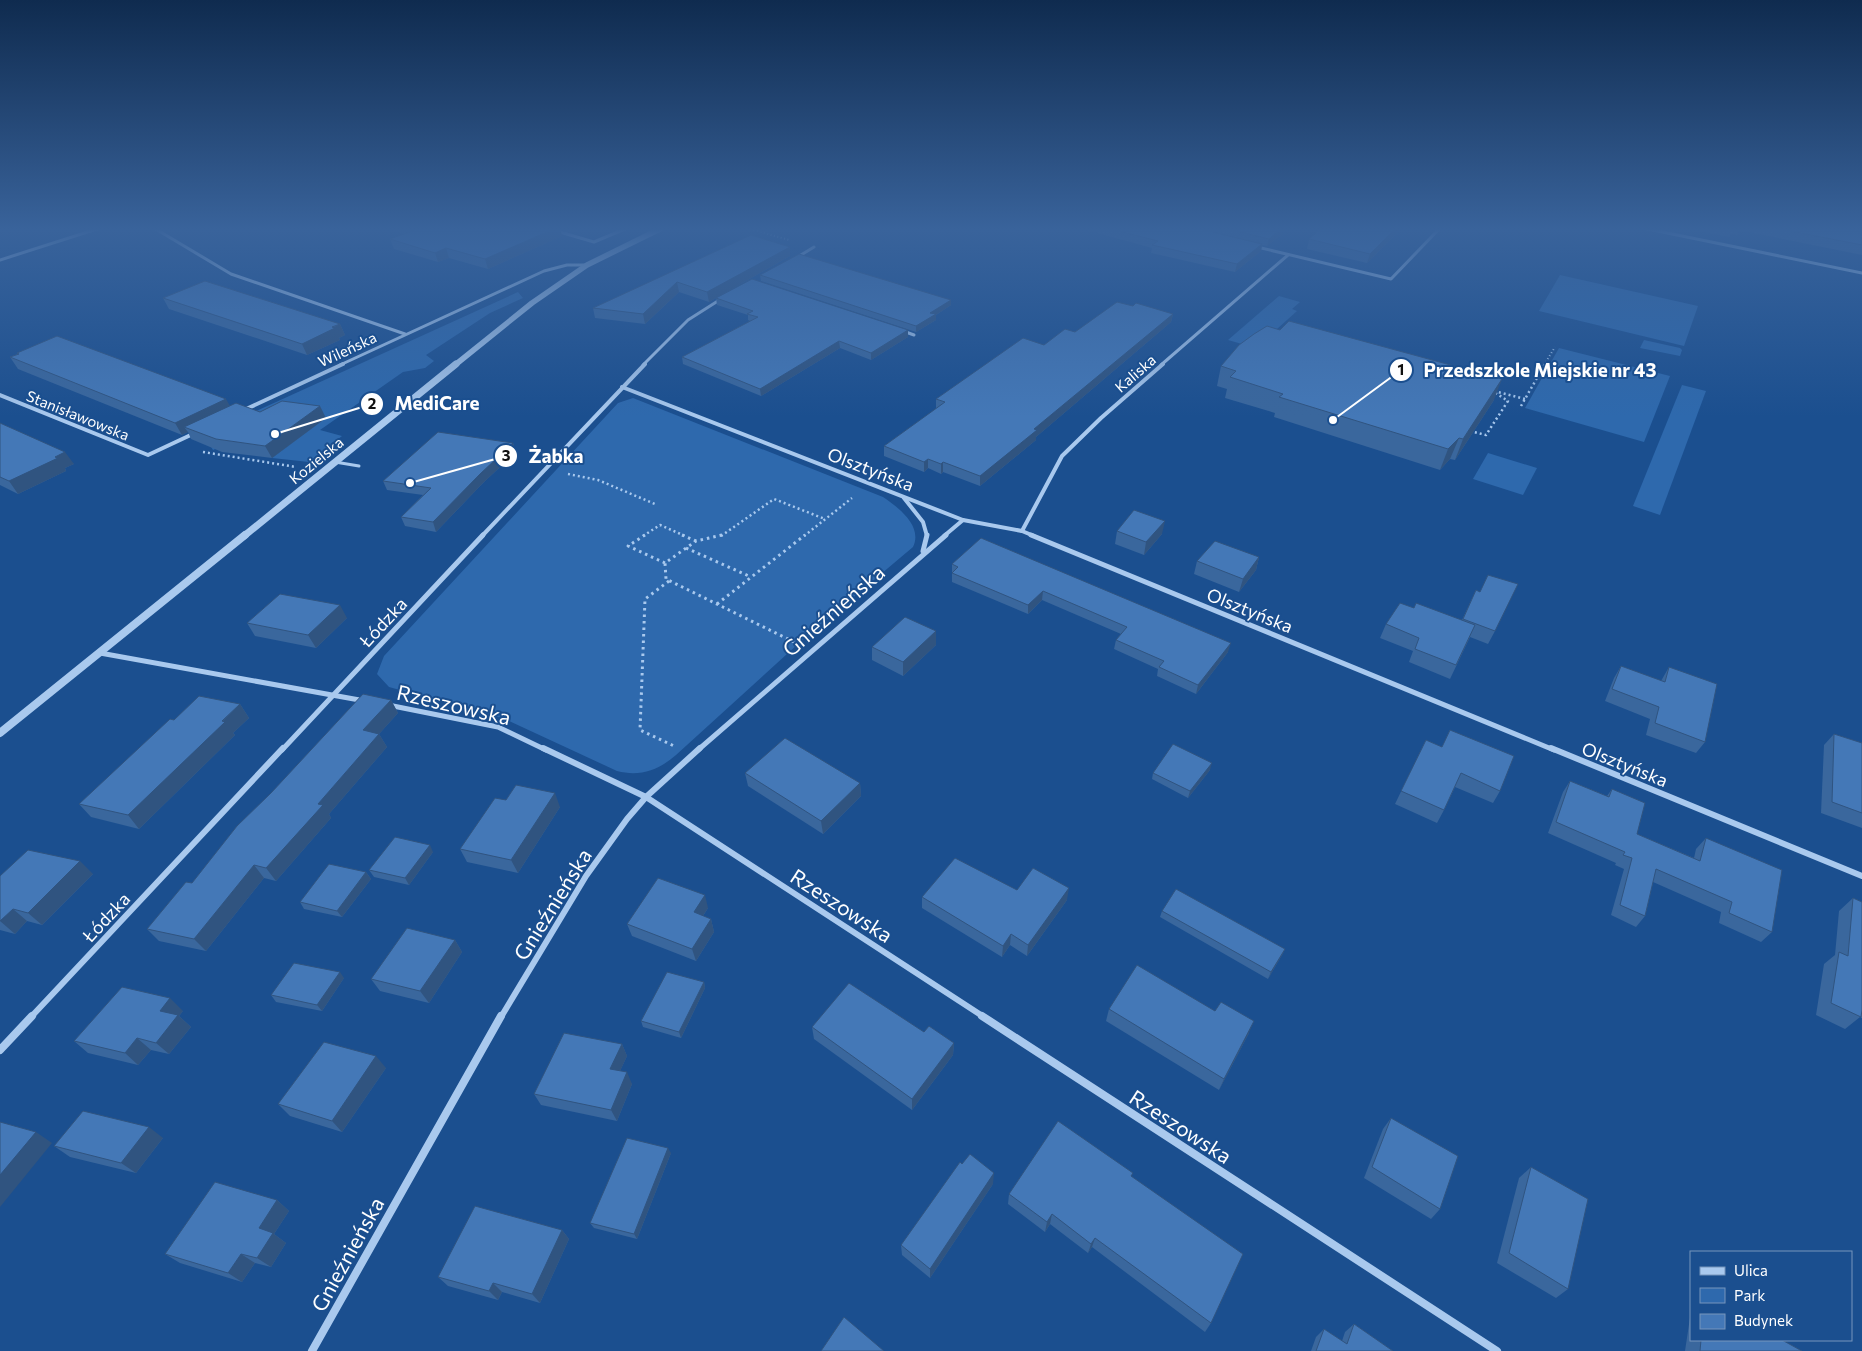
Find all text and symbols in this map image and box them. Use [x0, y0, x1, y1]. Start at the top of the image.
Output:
street label: Wileńska [315, 328, 379, 370]
street label: Kaliska [1111, 350, 1159, 396]
callout: Przedszkole Miejskie nr 43 [1389, 353, 1667, 387]
text: Przedszkole Miejskie nr 43 [1424, 358, 1656, 381]
text: 1 [1398, 360, 1404, 378]
street label: Stanisławowska [24, 386, 132, 444]
callout: MediCare [359, 387, 489, 421]
text: MediCare [394, 391, 480, 414]
text: 2 [368, 394, 376, 412]
street label: Kozielska [285, 433, 347, 487]
callout: Żabka [494, 439, 594, 473]
street label: Olsztyńska [825, 442, 917, 496]
text: Żabka [528, 444, 584, 467]
text: 3 [502, 446, 511, 464]
street label: Gnieźnieńska [777, 559, 889, 661]
street label: Olsztyńska [1204, 583, 1296, 637]
street label: Łódzka [354, 593, 411, 652]
street label: Rzeszowska [394, 679, 514, 729]
street label: Olsztyńska [1579, 737, 1671, 791]
street label: Gnieźnieńska [508, 844, 596, 964]
street label: Rzeszowska [786, 863, 898, 947]
street label: Łódzka [77, 888, 134, 947]
street label: Rzeszowska [1125, 1084, 1237, 1168]
street label: Gnieźnieńska [305, 1192, 389, 1316]
legend [1690, 1251, 1852, 1341]
text: Ulica [1734, 1261, 1768, 1279]
text: Park [1734, 1286, 1765, 1304]
text: Budynek [1734, 1311, 1793, 1329]

